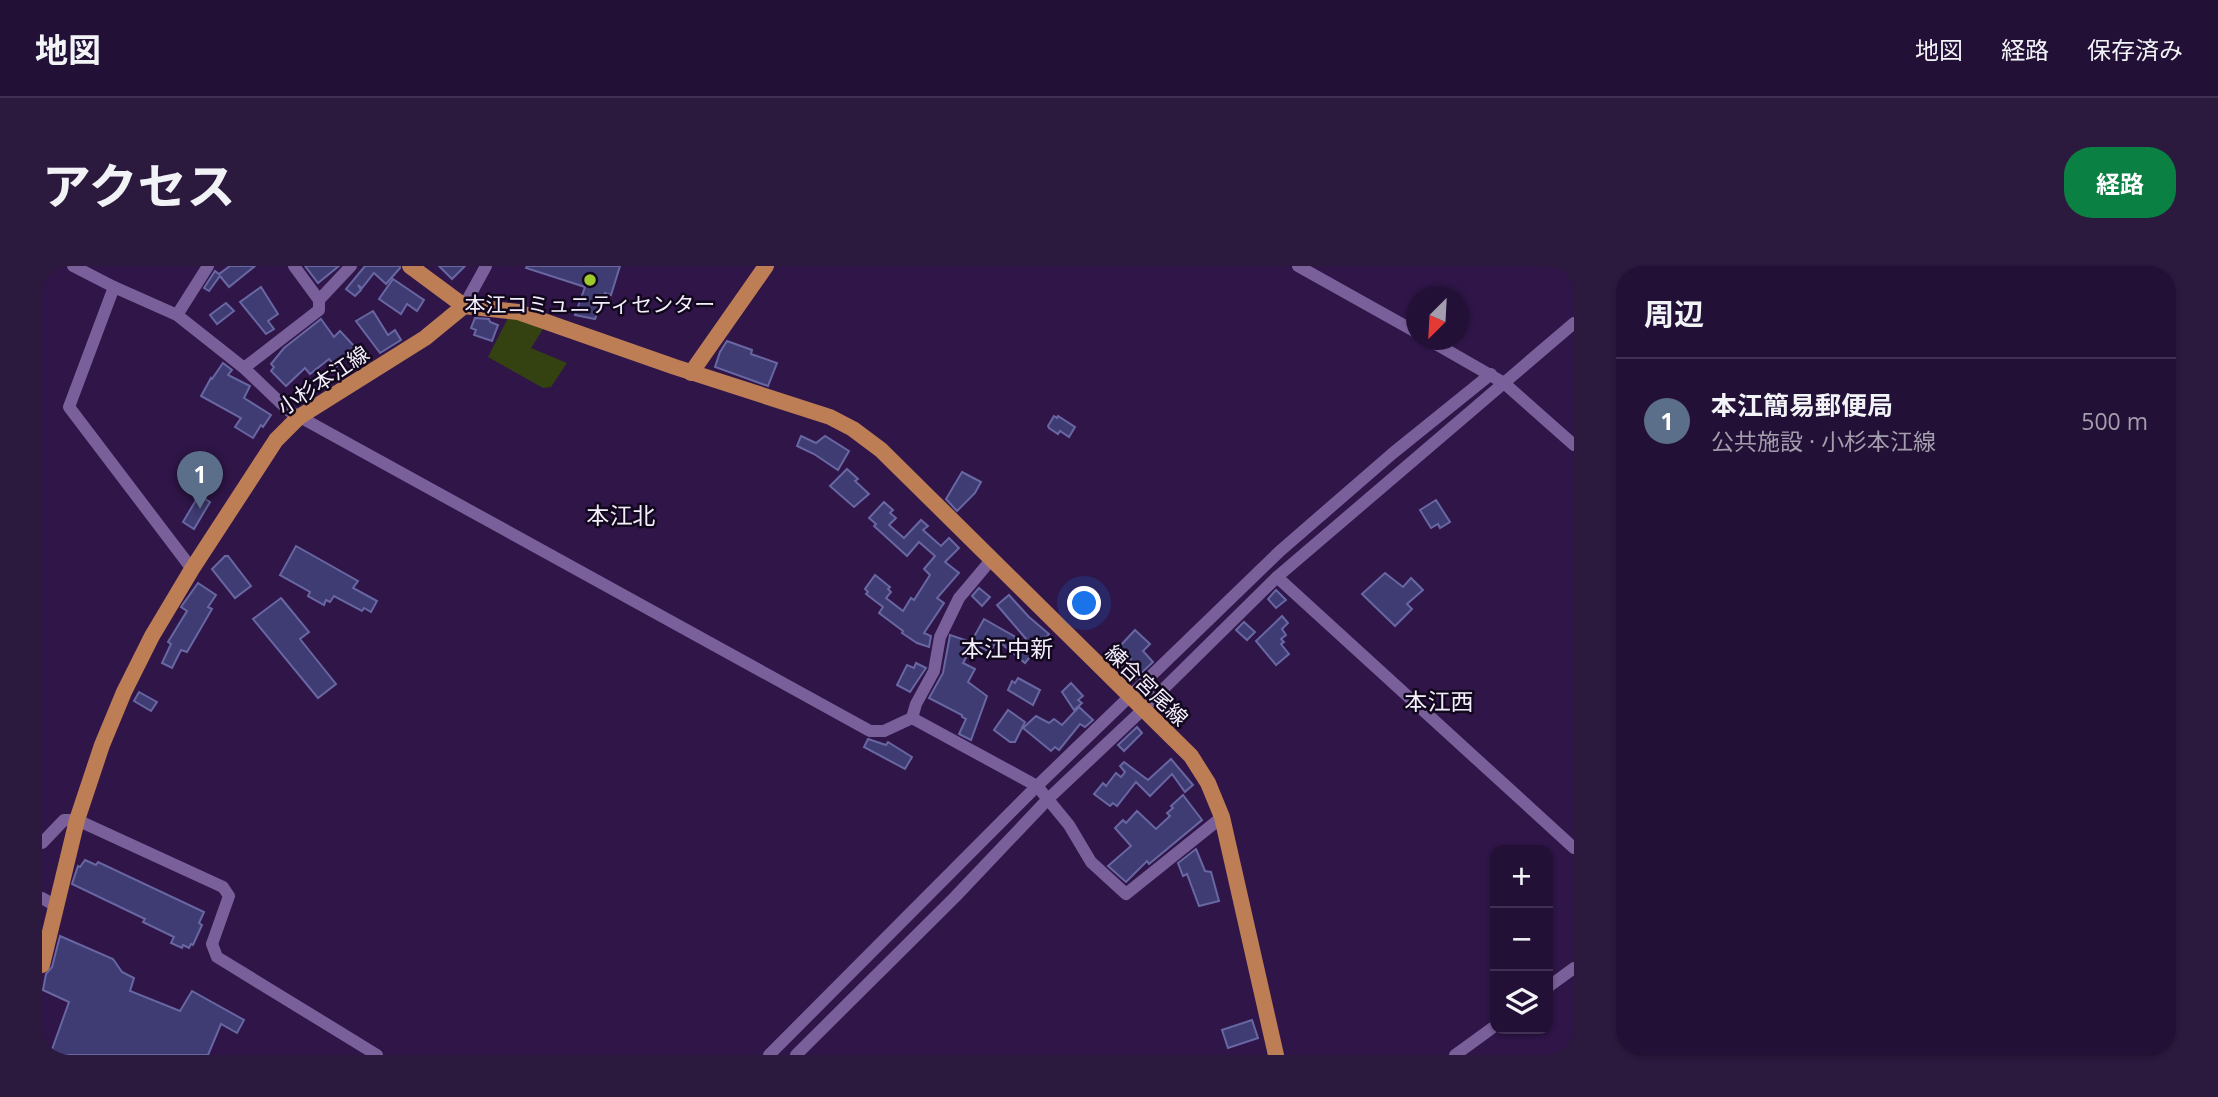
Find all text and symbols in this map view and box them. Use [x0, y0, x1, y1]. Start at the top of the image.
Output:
text: 地図 [35, 27, 101, 72]
text: 地図 [1915, 33, 1963, 66]
text: 経路 [2001, 33, 2049, 66]
text: 保存済み [2087, 33, 2183, 66]
button: 経路 [2064, 147, 2176, 218]
text: アクセス [42, 152, 236, 218]
marker: 本江コミュニティセンター [582, 272, 598, 288]
north arrow [1406, 287, 1469, 350]
place label: 本江コミュニティセンター [465, 290, 715, 318]
text: 周辺 [1644, 293, 1704, 334]
street label: 小杉本江線 [272, 339, 374, 421]
text: 本江簡易郵便局 [1711, 387, 1893, 423]
text: 1 [1660, 405, 1674, 437]
text: 500 m [2081, 405, 2148, 437]
text: 公共施設 · 小杉本江線 [1711, 425, 1936, 457]
pin: 1 [177, 451, 223, 509]
district label: 本江北 [587, 499, 656, 531]
your location [1067, 586, 1101, 620]
district label: 本江中新 [961, 632, 1053, 664]
street label: 練合宮尾線 [1100, 638, 1194, 732]
district label: 本江西 [1405, 685, 1474, 717]
map controls [1490, 845, 1553, 1034]
button: + [1490, 845, 1553, 908]
button: − [1490, 908, 1553, 971]
button: layers [1490, 971, 1553, 1034]

